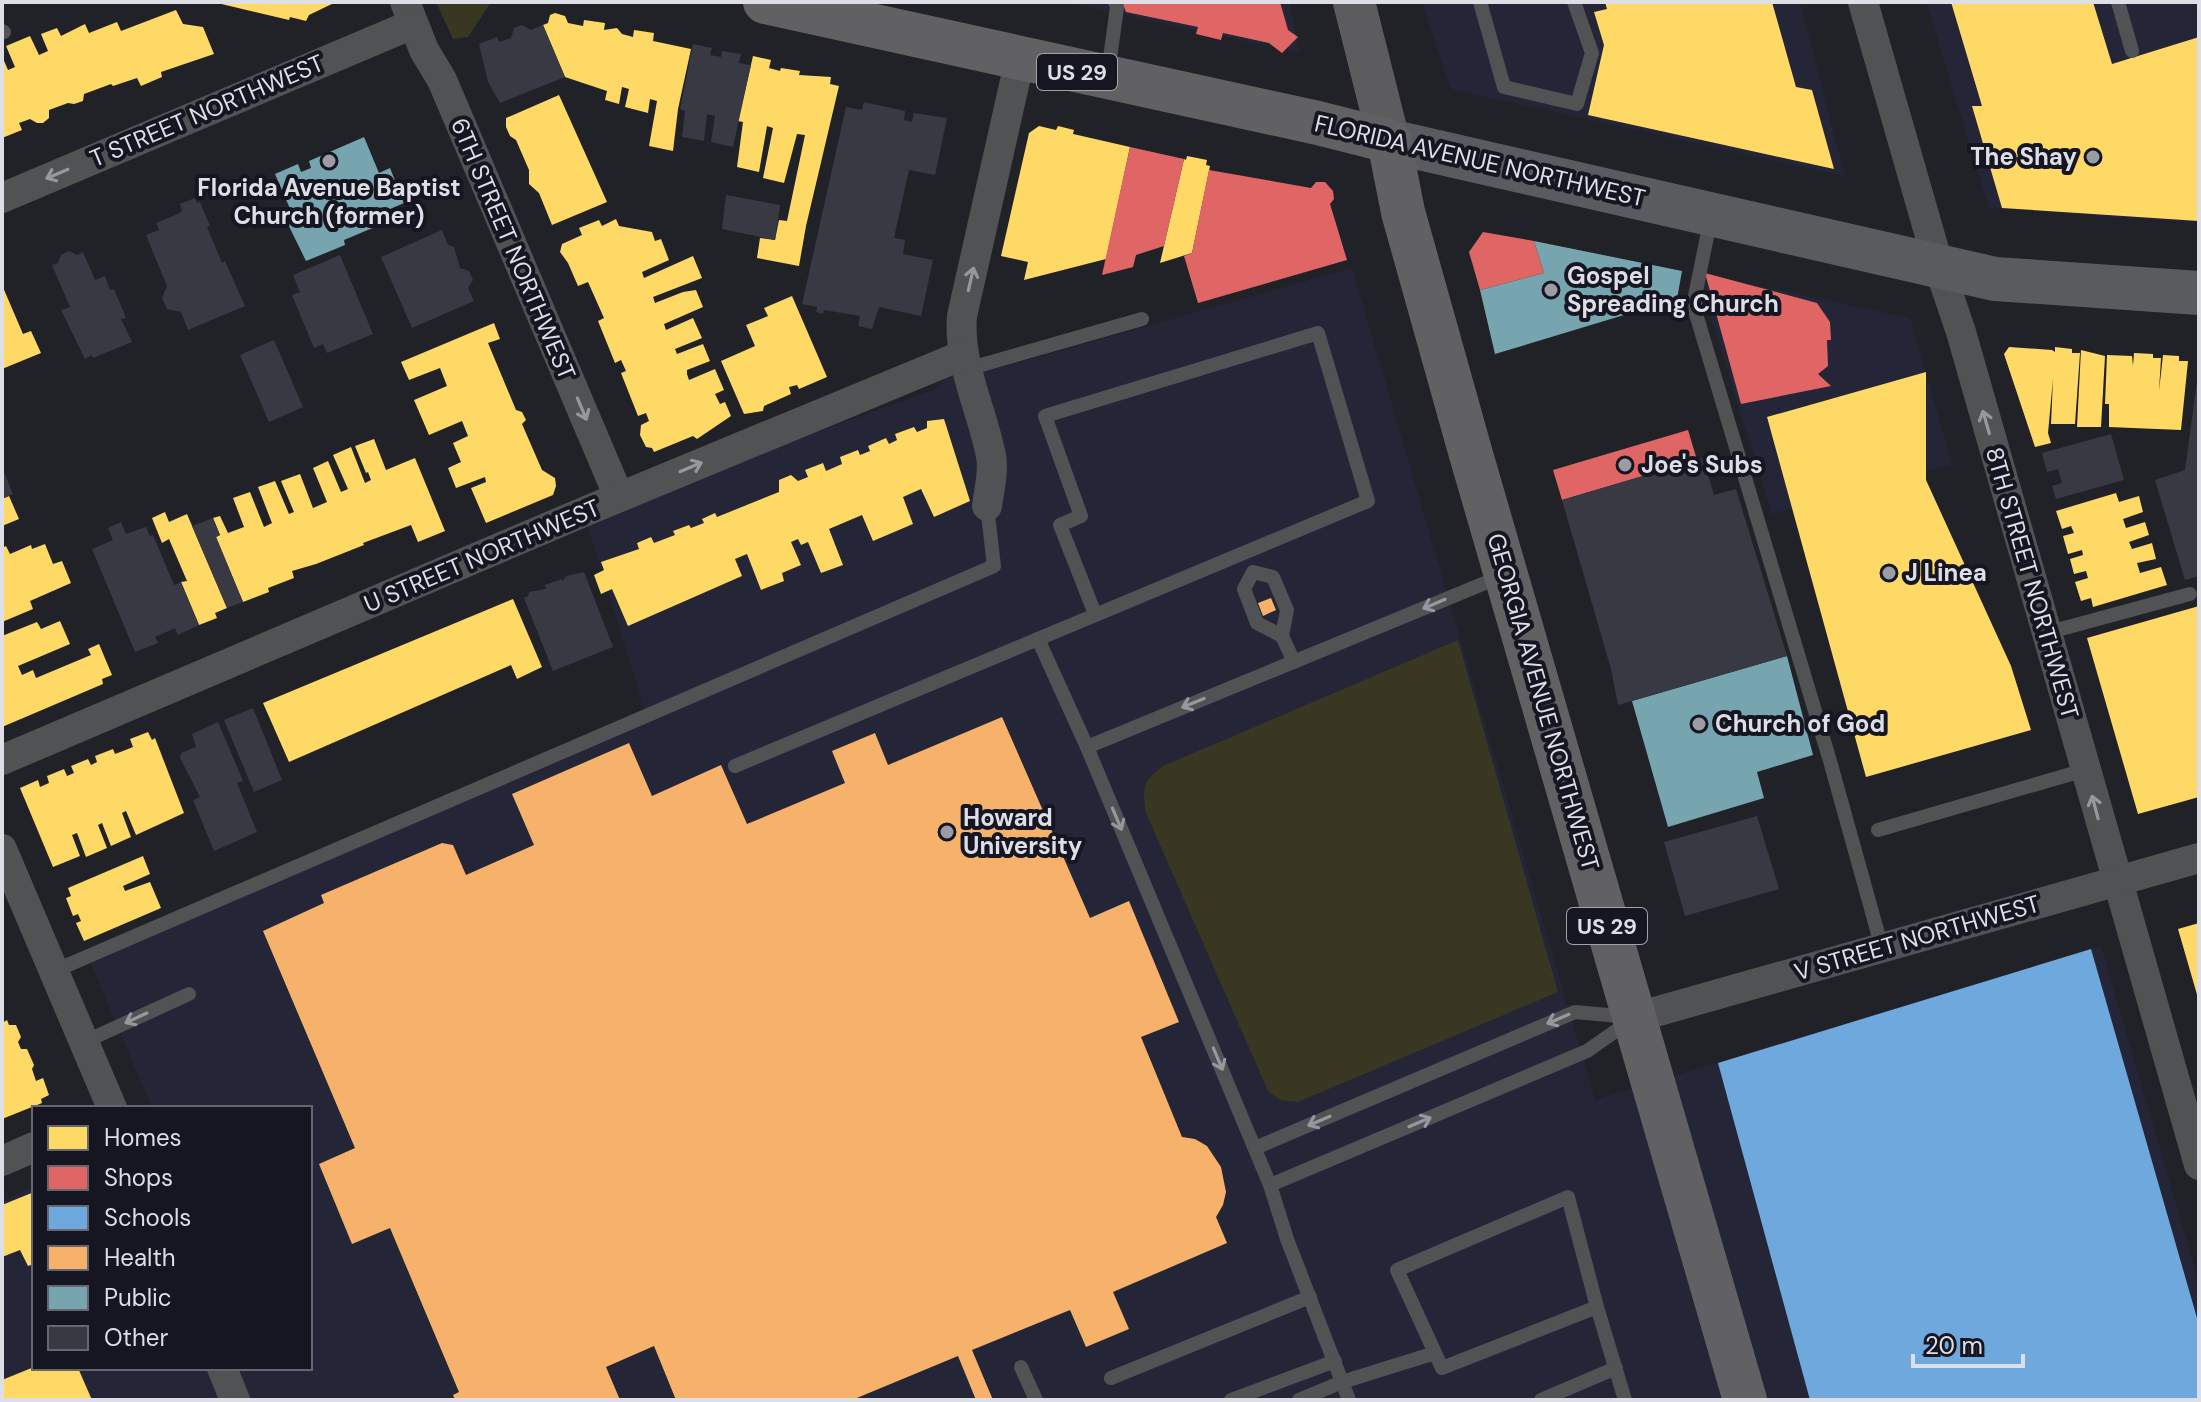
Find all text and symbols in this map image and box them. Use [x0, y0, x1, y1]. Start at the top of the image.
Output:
street label: T STREET NORTHWEST [85, 47, 328, 174]
road number: US 29 [1037, 54, 1117, 90]
street label: FLORIDA AVENUE NORTHWEST [1312, 107, 1649, 214]
street label: 6TH STREET NORTHWEST [444, 113, 583, 384]
place label: The Shay [1970, 141, 2077, 172]
marker: The Shay [2084, 148, 2102, 166]
marker: Florida Avenue Baptist Church (former) [320, 152, 338, 170]
one-way arrow [45, 168, 70, 183]
place label: Florida Avenue Baptist Church (former) [197, 172, 461, 231]
place label: Gospel Spreading Church [1567, 260, 1779, 319]
one-way arrow [964, 266, 979, 292]
marker: Gospel Spreading Church [1542, 281, 1560, 299]
one-way arrow [575, 396, 590, 421]
one-way arrow [1978, 409, 1993, 435]
street label: 8TH STREET NORTHWEST [1979, 443, 2086, 722]
place label: Joe's Subs [1641, 449, 1763, 480]
marker: Joe's Subs [1616, 456, 1634, 474]
one-way arrow [678, 459, 703, 474]
street label: U STREET NORTHWEST [359, 492, 604, 619]
street label: GEORGIA AVENUE NORTHWEST [1480, 530, 1607, 874]
place label: J Linea [1905, 557, 1987, 588]
marker: J Linea [1880, 564, 1898, 582]
one-way arrow [1422, 597, 1447, 612]
one-way arrow [1182, 697, 1206, 711]
place label: Church of God [1715, 708, 1885, 739]
marker: Church of God [1690, 715, 1708, 733]
one-way arrow [2087, 794, 2102, 820]
place label: Howard University [963, 802, 1083, 861]
one-way arrow [1111, 806, 1126, 831]
marker: Howard University [938, 823, 956, 841]
street label: V STREET NORTHWEST [1791, 888, 2043, 987]
road number: US 29 [1567, 908, 1647, 944]
one-way arrow [125, 1011, 149, 1026]
one-way arrow [1546, 1013, 1571, 1028]
one-way arrow [1211, 1046, 1226, 1071]
legend [32, 1106, 312, 1370]
one-way arrow [1407, 1113, 1432, 1128]
one-way arrow [1307, 1115, 1332, 1130]
text: Homes [104, 1122, 182, 1153]
text: Shops [104, 1162, 173, 1193]
text: Schools [104, 1202, 191, 1233]
text: Health [104, 1242, 176, 1273]
text: Public [104, 1282, 172, 1313]
scale bar [1913, 1318, 2023, 1368]
text: Other [104, 1322, 168, 1353]
text: 20 m [1925, 1330, 1983, 1361]

